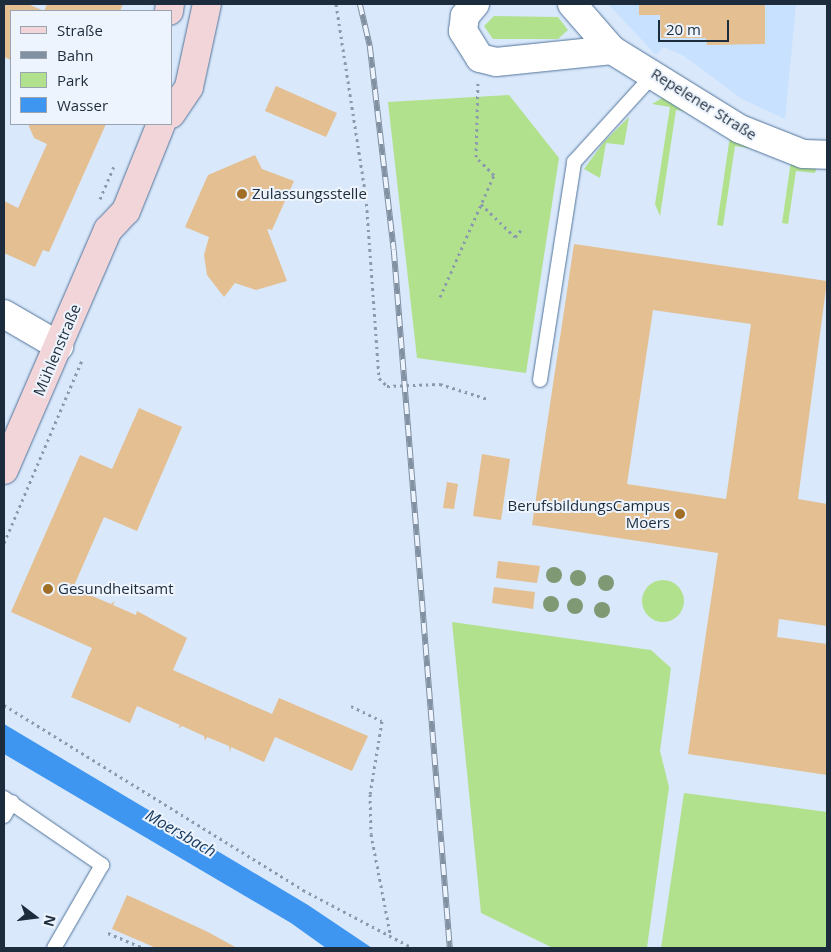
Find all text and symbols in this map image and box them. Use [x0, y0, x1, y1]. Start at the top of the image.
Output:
legend [10, 10, 172, 125]
scale bar [661, 10, 732, 42]
text: 20 m [666, 19, 701, 39]
text: Straße [57, 20, 103, 40]
text: Bahn [57, 45, 93, 65]
street label: Repelener Straße [648, 64, 760, 144]
text: Park [57, 70, 88, 90]
text: Wasser [57, 95, 108, 115]
place label: Zulassungsstelle [252, 185, 367, 203]
marker: Zulassungsstelle [236, 188, 248, 200]
street label: Mühlenstraße [30, 301, 84, 399]
place label: BerufsbildungsCampus Moers [508, 496, 670, 531]
marker: BerufsbildungsCampus Moers [674, 508, 686, 520]
place label: Gesundheitsamt [58, 580, 174, 598]
marker: Gesundheitsamt [42, 583, 54, 595]
water label: Moersbach [142, 805, 220, 861]
north arrow [10, 892, 60, 942]
text: N [39, 913, 61, 929]

